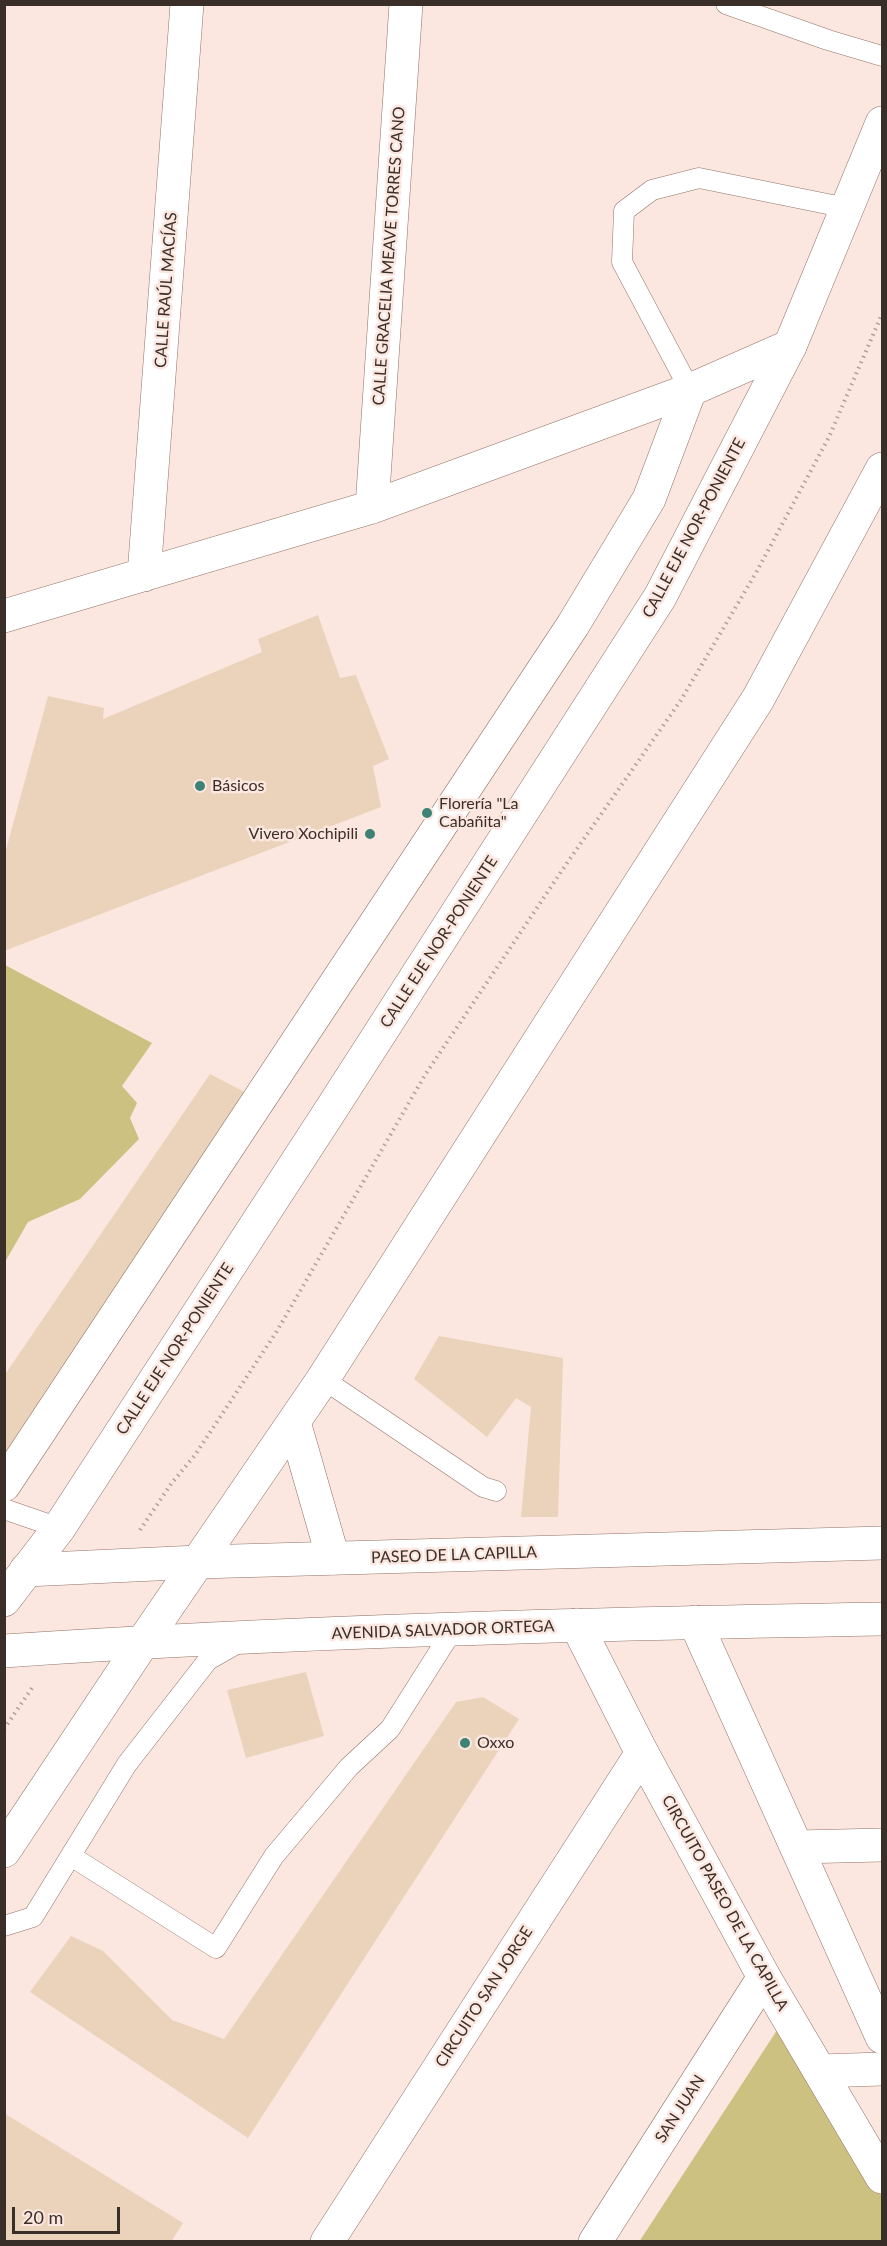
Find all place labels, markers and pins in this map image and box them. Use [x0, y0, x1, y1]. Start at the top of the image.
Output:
place label: Básicos [212, 776, 264, 796]
marker: Básicos [193, 779, 207, 793]
place label: Florería "La Cabañita" [439, 794, 519, 832]
marker: Florería "La Cabañita" [420, 806, 434, 820]
place label: Vivero Xochipili [249, 824, 358, 844]
marker: Vivero Xochipili [363, 827, 377, 841]
place label: Oxxo [477, 1733, 514, 1753]
marker: Oxxo [458, 1736, 472, 1750]

